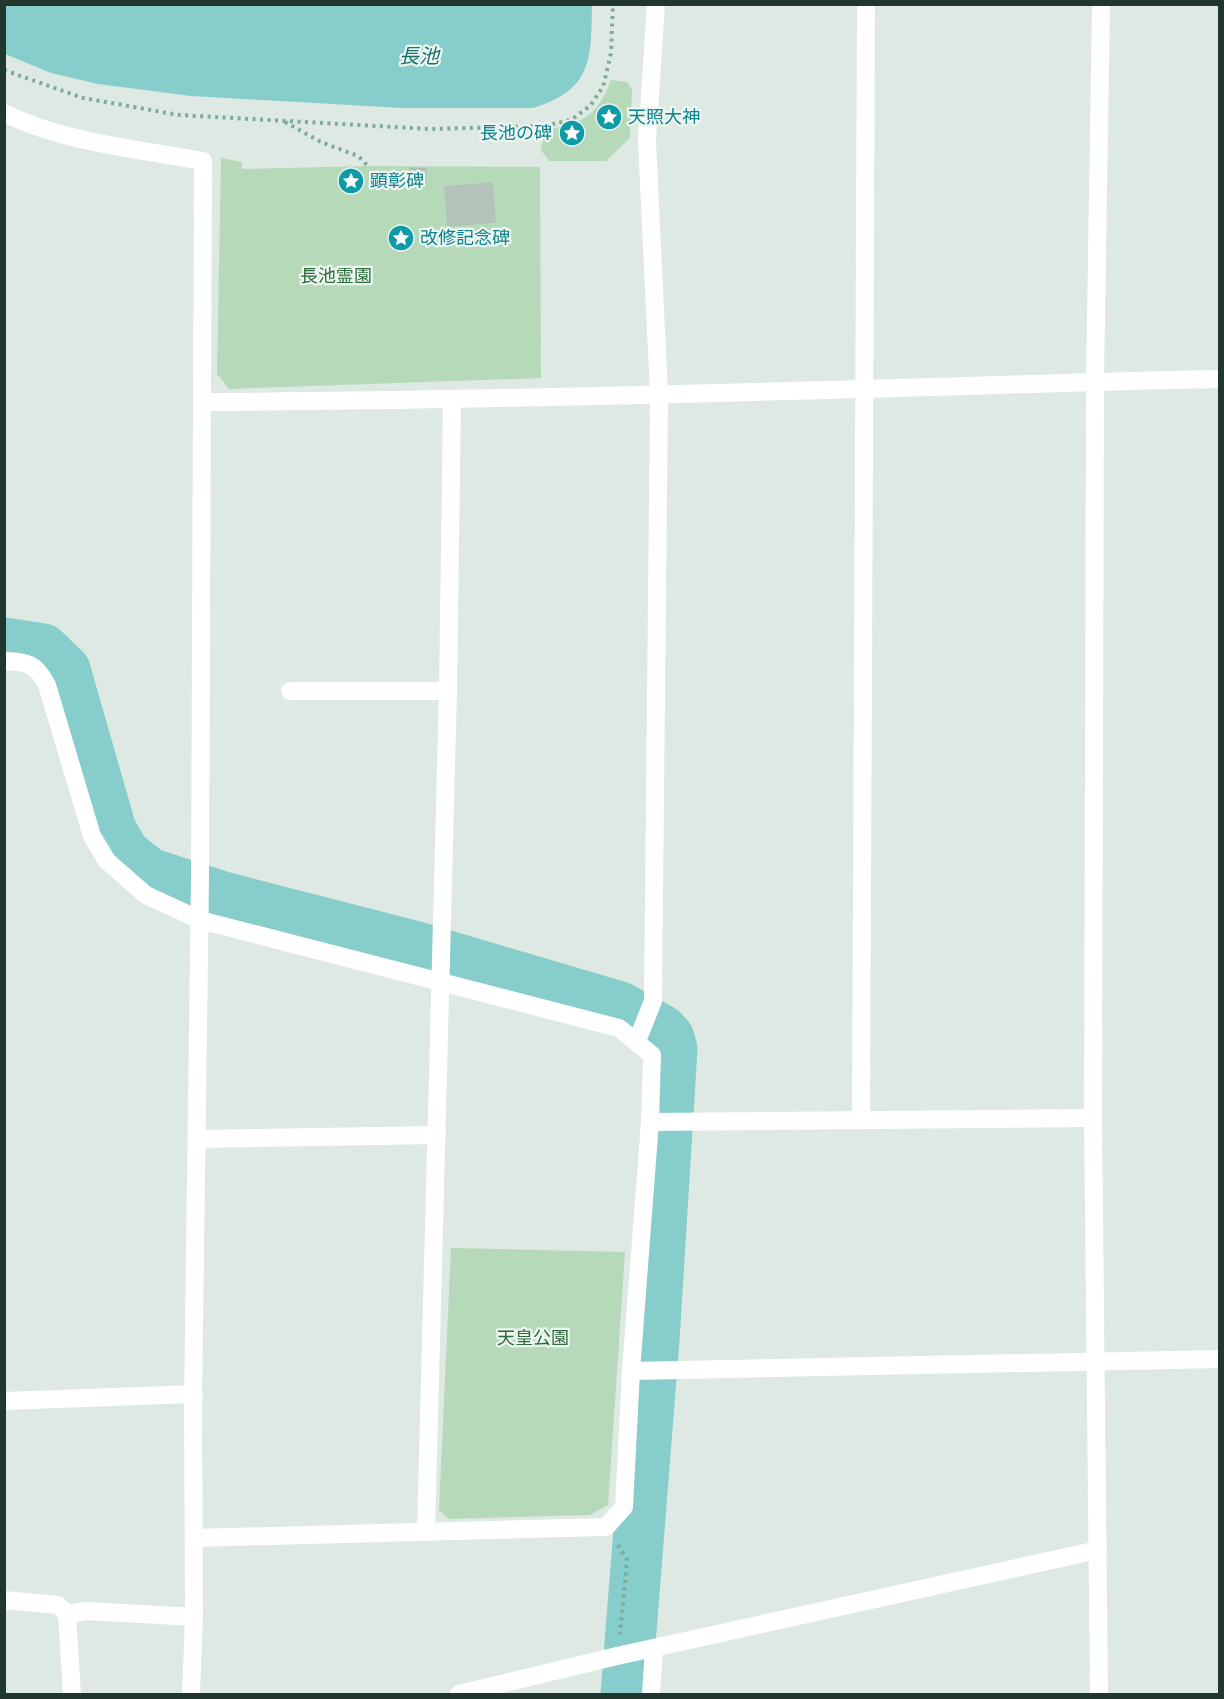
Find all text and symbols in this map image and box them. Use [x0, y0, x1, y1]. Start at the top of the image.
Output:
water label: 長池 [399, 44, 441, 68]
place icon: 天照大神 [594, 102, 624, 132]
place label: 天照大神 [628, 106, 700, 127]
place icon: 長池の碑 [557, 118, 587, 148]
place label: 長池の碑 [480, 122, 552, 143]
place icon: 顕彰碑 [336, 166, 366, 196]
place label: 顕彰碑 [370, 170, 424, 191]
place icon: 改修記念碑 [386, 223, 416, 253]
place label: 改修記念碑 [420, 227, 510, 248]
park label: 長池霊園 [300, 265, 372, 286]
park label: 天皇公園 [497, 1327, 569, 1348]

